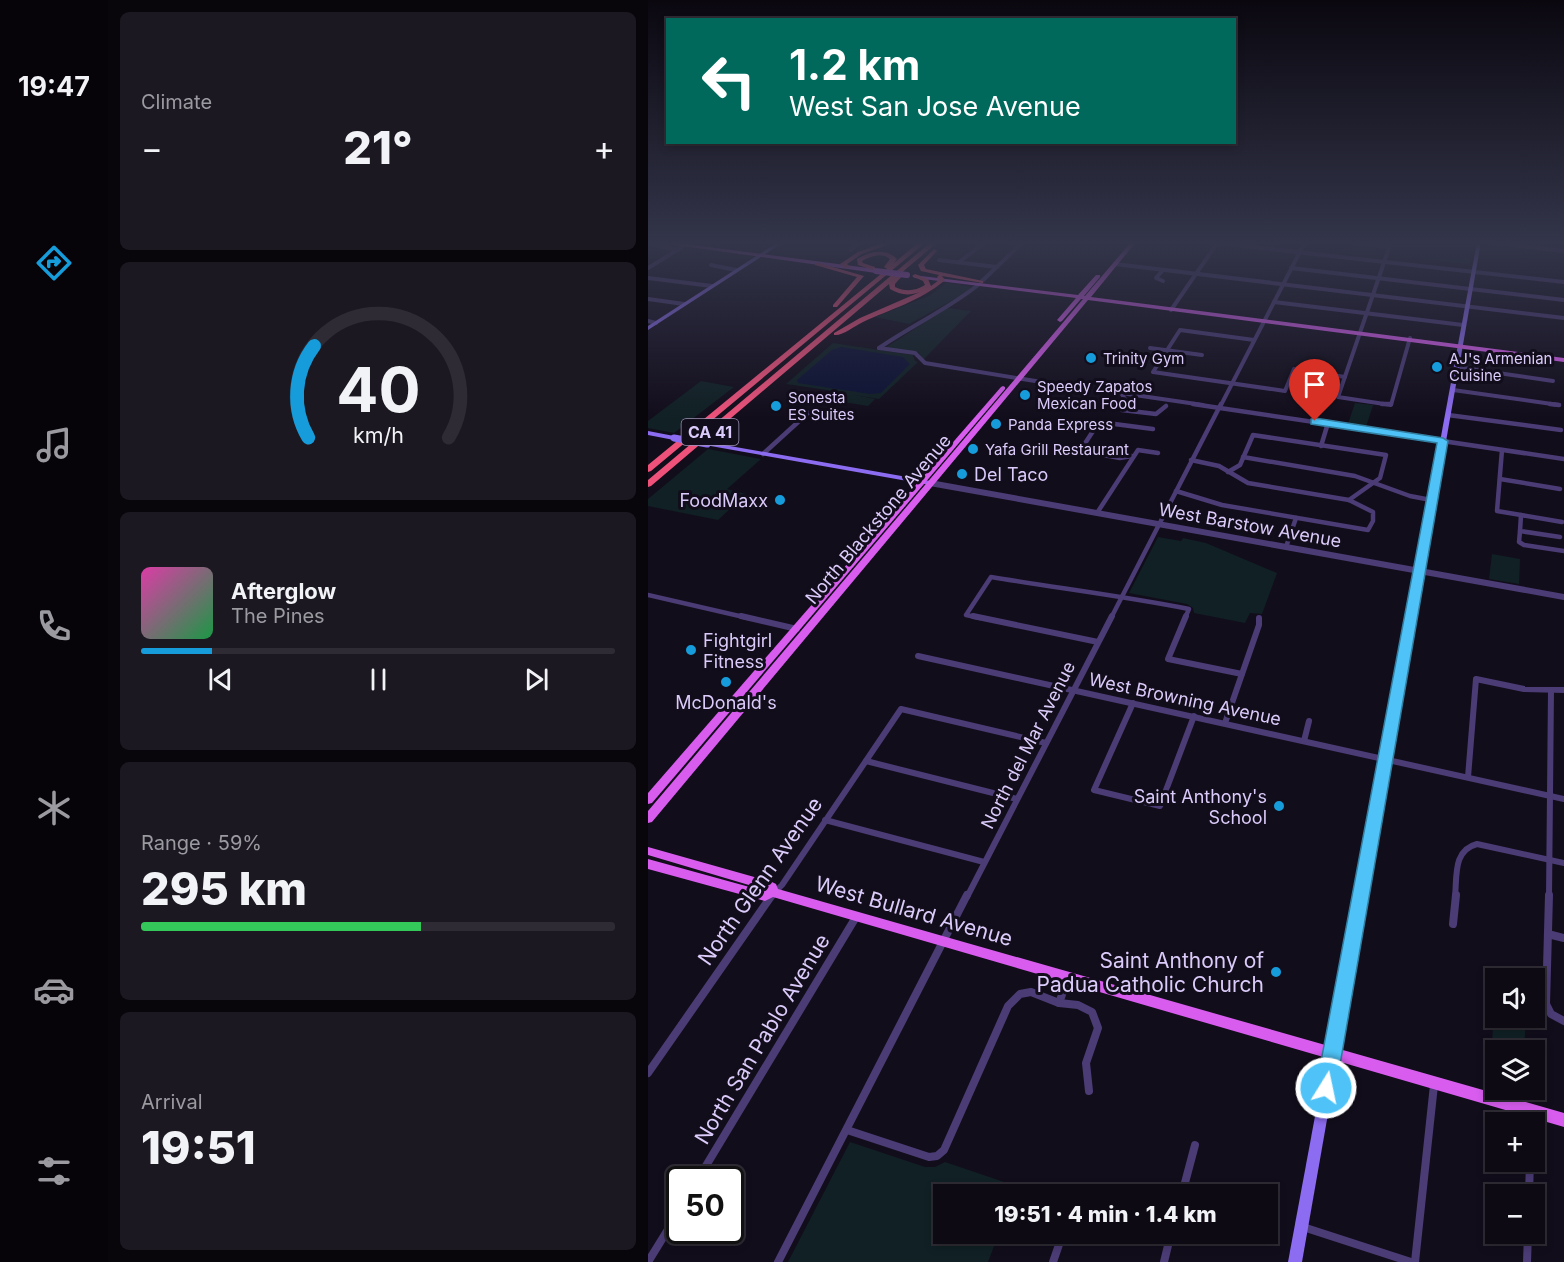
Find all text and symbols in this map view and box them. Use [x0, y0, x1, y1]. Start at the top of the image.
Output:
text: 1.2 km [789, 39, 920, 90]
icon: left [690, 42, 768, 120]
text: 19:47 [18, 70, 90, 103]
text: Climate [141, 90, 212, 114]
text: West San Jose Avenue [789, 90, 1081, 123]
text: 21° [343, 120, 413, 175]
text: − [141, 128, 163, 168]
text: + [593, 128, 615, 168]
icon: directions [33, 242, 75, 284]
place label: Trinity Gym [1103, 349, 1184, 368]
place label: AJ's Armenian Cuisine [1449, 349, 1552, 385]
marker: Trinity Gym [1084, 351, 1098, 365]
text: 40 [336, 352, 420, 427]
pin [1289, 359, 1340, 421]
marker: AJ's Armenian Cuisine [1430, 360, 1444, 374]
icon: arrive [1298, 368, 1331, 401]
place label: Speedy Zapatos Mexican Food [1037, 377, 1153, 413]
place label: Sonesta ES Suites [788, 388, 854, 424]
marker: Speedy Zapatos Mexican Food [1018, 388, 1032, 402]
marker: Sonesta ES Suites [769, 399, 783, 413]
place label: Panda Express [1008, 415, 1113, 434]
marker: Panda Express [989, 417, 1003, 431]
road number: CA 41 [682, 419, 738, 445]
text: km/h [353, 422, 403, 448]
icon: music [33, 424, 75, 466]
street label: North Blackstone Avenue [801, 430, 955, 608]
place label: Yafa Grill Restaurant [985, 440, 1129, 459]
marker: Yafa Grill Restaurant [966, 442, 980, 456]
place label: Del Taco [974, 464, 1048, 485]
marker: Del Taco [955, 467, 969, 481]
place label: FoodMaxx [679, 490, 768, 511]
marker: FoodMaxx [773, 493, 787, 507]
street label: West Barstow Avenue [1157, 499, 1343, 551]
text: Afterglow [231, 578, 336, 604]
text: The Pines [231, 604, 325, 628]
icon: phone [33, 605, 75, 647]
place label: Fightgirl Fitness [703, 630, 772, 672]
marker: Fightgirl Fitness [684, 643, 698, 657]
street label: North del Mar Avenue [977, 658, 1079, 832]
icon: previous [204, 663, 237, 696]
icon: pause [362, 663, 395, 696]
icon: next [520, 663, 553, 696]
street label: West Browning Avenue [1087, 668, 1283, 730]
marker: McDonald's [719, 675, 733, 689]
place label: McDonald's [675, 692, 777, 713]
place label: Saint Anthony's School [1134, 786, 1267, 828]
icon: climate [33, 787, 75, 829]
street label: North Glenn Avenue [693, 792, 827, 970]
marker: Saint Anthony's School [1272, 799, 1286, 813]
text: Range · 59% [141, 831, 262, 855]
text: 295 km [141, 861, 307, 916]
street label: West Bullard Avenue [813, 871, 1015, 951]
street label: North San Pablo Avenue [689, 929, 835, 1149]
place label: Saint Anthony of Padua Catholic Church [1037, 948, 1264, 997]
marker: Saint Anthony of Padua Catholic Church [1269, 965, 1283, 979]
map controls [1485, 968, 1545, 1244]
button: sound [1485, 968, 1545, 1028]
icon: car [33, 969, 75, 1011]
button: layers [1485, 1040, 1545, 1100]
position arrow [1294, 1056, 1358, 1120]
text: Arrival [141, 1090, 203, 1114]
button: + [1485, 1112, 1545, 1172]
text: 19:51 [141, 1120, 256, 1175]
icon: filters [33, 1150, 75, 1192]
speed limit sign: 50 [666, 1166, 744, 1244]
button: − [1485, 1184, 1545, 1244]
text: 19:51 · 4 min · 1.4 km [994, 1201, 1217, 1227]

